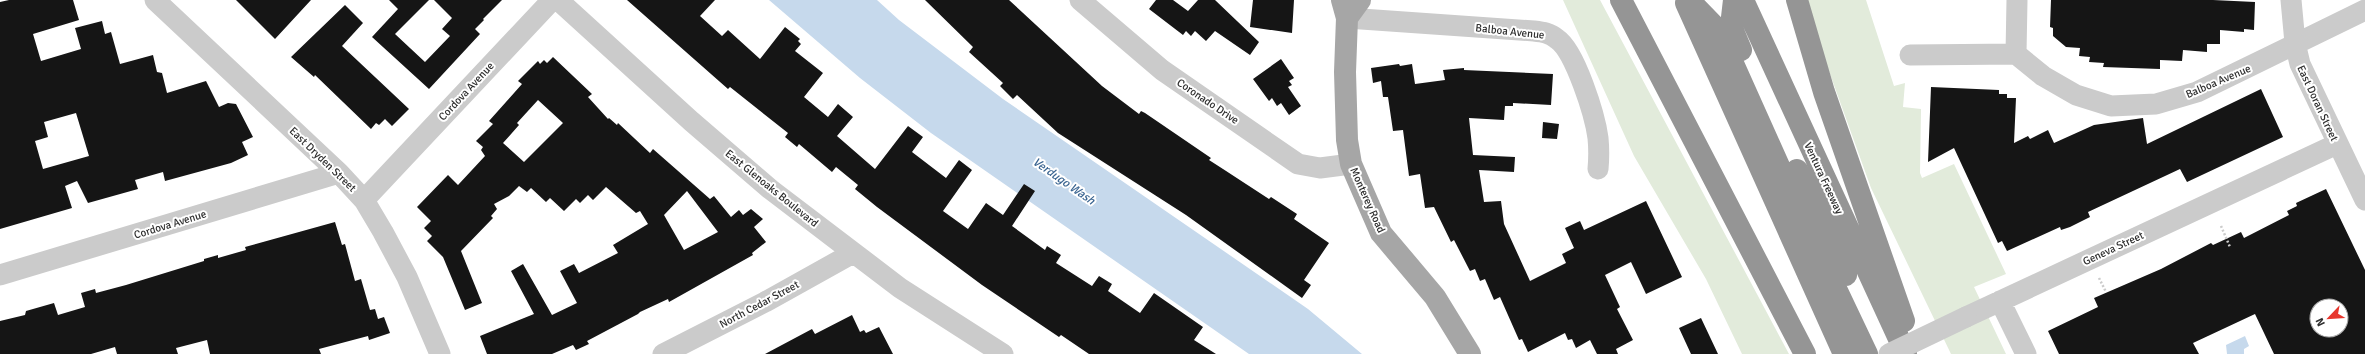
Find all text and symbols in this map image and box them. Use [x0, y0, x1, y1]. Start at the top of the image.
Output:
street label: Balboa Avenue [1475, 21, 1545, 42]
street label: Cordova Avenue [436, 59, 497, 123]
street label: Balboa Avenue [2184, 62, 2253, 101]
street label: East Doran Street [2294, 63, 2341, 143]
street label: Coronado Drive [1174, 76, 1241, 127]
street label: East Dryden Street [287, 124, 359, 195]
street label: Ventura Freeway [1801, 140, 1846, 217]
street label: East Glenoaks Boulevard [723, 147, 821, 230]
water label: Verdugo Wash [1030, 155, 1098, 209]
street label: Monterey Road [1347, 166, 1388, 235]
street label: Cordova Avenue [132, 207, 208, 242]
street label: Geneva Street [2081, 229, 2146, 268]
street label: North Cedar Street [717, 278, 801, 331]
north arrow [2309, 298, 2349, 338]
text: N [2313, 316, 2328, 328]

